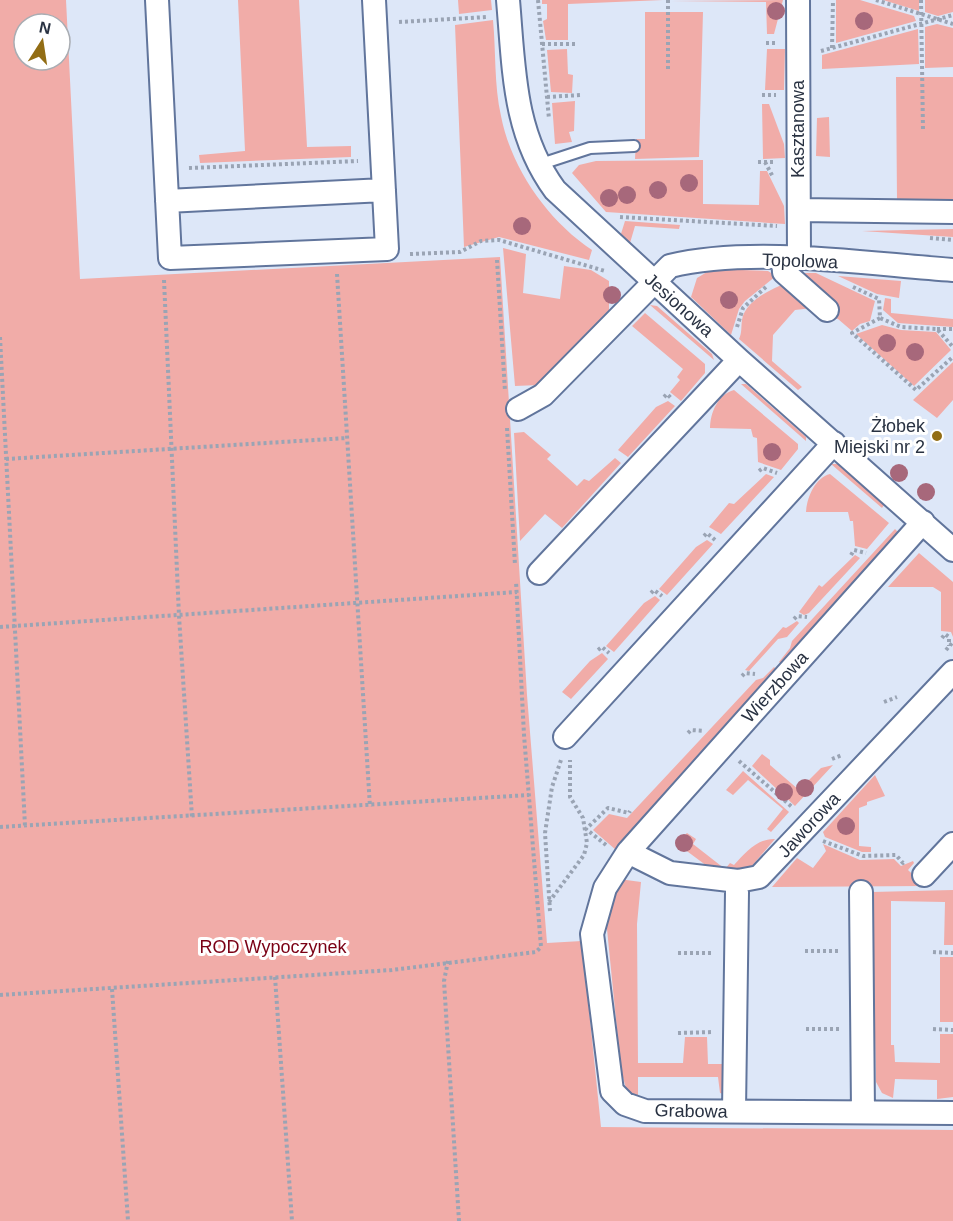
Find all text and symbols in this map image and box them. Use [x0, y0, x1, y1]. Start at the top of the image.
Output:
north arrow [12, 12, 72, 72]
text: N [38, 18, 52, 37]
street label: Kasztanowa [788, 79, 808, 178]
street label: Topolowa [762, 250, 839, 272]
street label: Jesionowa [641, 269, 718, 342]
place label: Żłobek Miejski nr 2 [834, 416, 926, 457]
marker: Żłobek Miejski nr 2 [930, 429, 944, 443]
street label: Wierzbowa [738, 646, 813, 727]
street label: Jaworowa [774, 788, 845, 861]
park label: ROD Wypoczynek [200, 937, 347, 957]
street label: Grabowa [654, 1100, 729, 1122]

